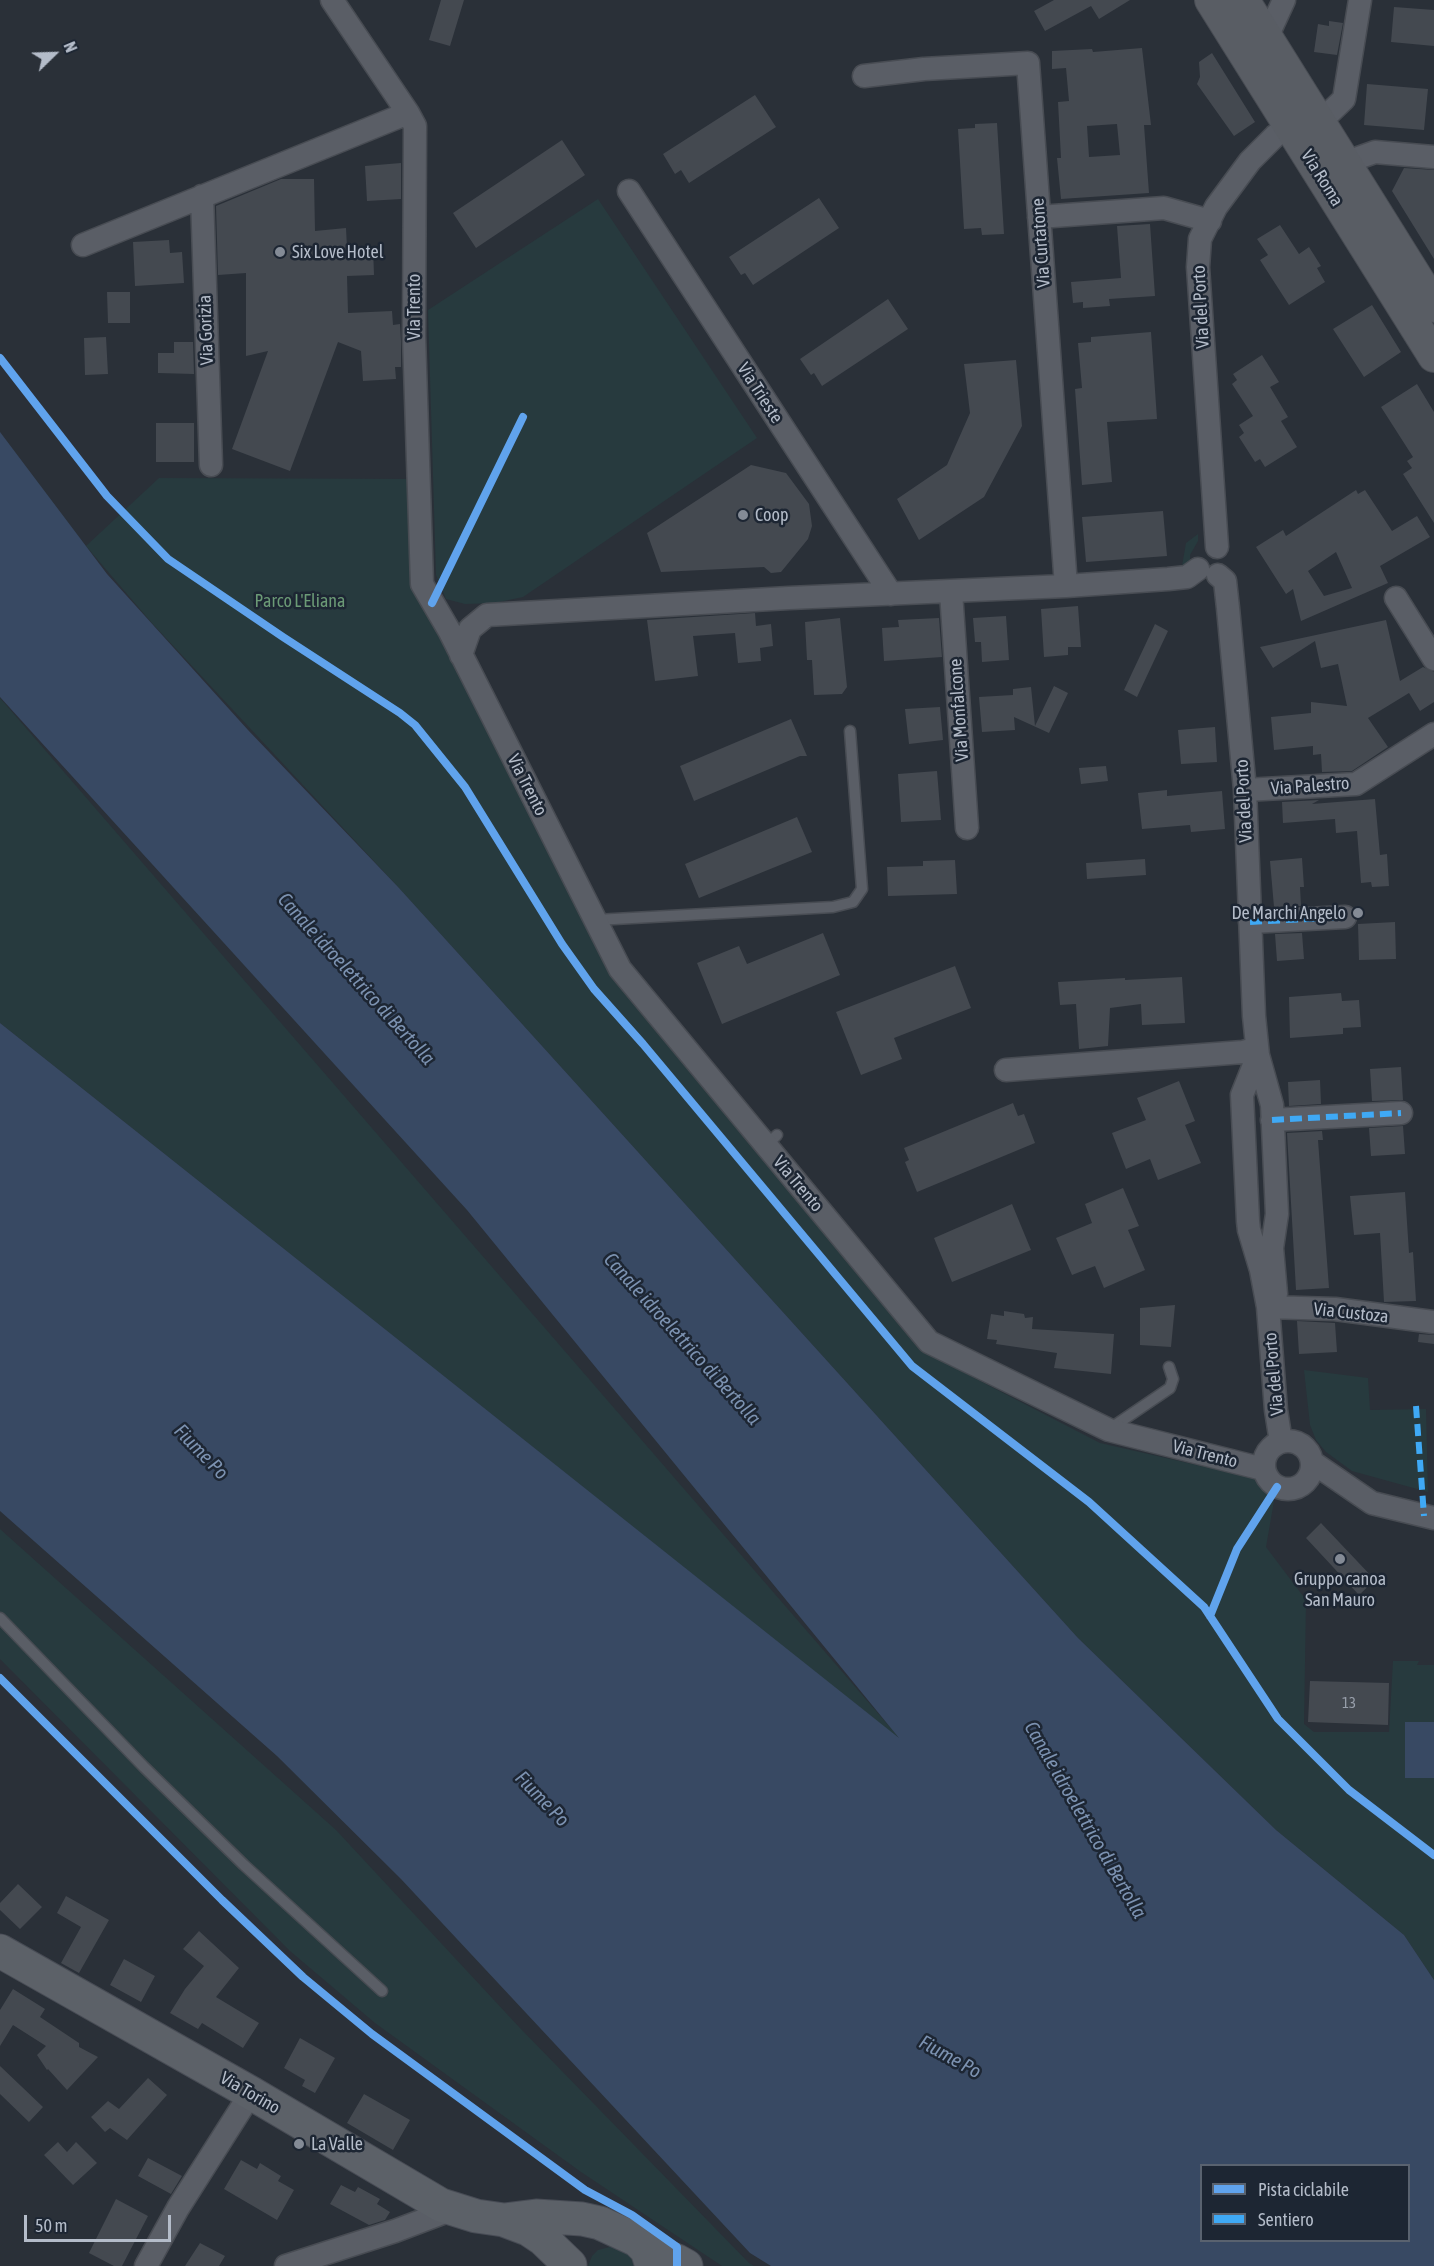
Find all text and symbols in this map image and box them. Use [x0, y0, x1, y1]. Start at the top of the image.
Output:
north arrow [24, 24, 84, 84]
text: N [60, 39, 81, 55]
street label: Via Roma [1296, 146, 1348, 210]
street label: Via Curtatone [1027, 198, 1055, 288]
place label: Six Love Hotel [292, 241, 383, 263]
marker: Six Love Hotel [273, 245, 287, 259]
street label: Via del Porto [1188, 265, 1214, 349]
street label: Via Trento [403, 274, 425, 340]
street label: Via Gorizia [194, 295, 218, 365]
street label: Via Trieste [732, 359, 788, 427]
place label: Coop [755, 504, 789, 526]
marker: Coop [736, 508, 750, 522]
park label: Parco L'Eliana [255, 590, 345, 612]
street label: Via Monfalcone [945, 658, 973, 762]
street label: Via Trento [502, 751, 552, 819]
street label: Via del Porto [1231, 759, 1257, 843]
street label: Via Palestro [1270, 772, 1350, 800]
water label: Canale idroelettrico di Bertolla [272, 888, 440, 1070]
place label: De Marchi Angelo [1231, 902, 1346, 924]
marker: De Marchi Angelo [1351, 906, 1365, 920]
street label: Via Trento [768, 1152, 828, 1216]
water label: Canale idroelettrico di Bertolla [598, 1248, 766, 1430]
street label: Via Custoza [1313, 1298, 1389, 1328]
street label: Via del Porto [1260, 1332, 1288, 1416]
water label: Fiume Po [169, 1419, 233, 1485]
street label: Via Trento [1170, 1436, 1240, 1472]
marker: Gruppo canoa San Mauro [1333, 1552, 1347, 1566]
place label: Gruppo canoa San Mauro [1294, 1568, 1386, 1610]
house number: 13 [1342, 1694, 1356, 1712]
water label: Canale idroelettrico di Bertolla [1019, 1717, 1151, 1923]
water label: Fiume Po [510, 1766, 574, 1832]
water label: Fiume Po [915, 2030, 985, 2084]
street label: Via Torino [216, 2067, 284, 2119]
place label: La Valle [311, 2133, 363, 2155]
marker: La Valle [292, 2137, 306, 2151]
legend [1200, 2164, 1410, 2242]
text: Pista ciclabile [1258, 2179, 1349, 2200]
scale bar [27, 2203, 174, 2241]
text: Sentiero [1258, 2209, 1314, 2230]
text: 50 m [35, 2215, 67, 2236]

